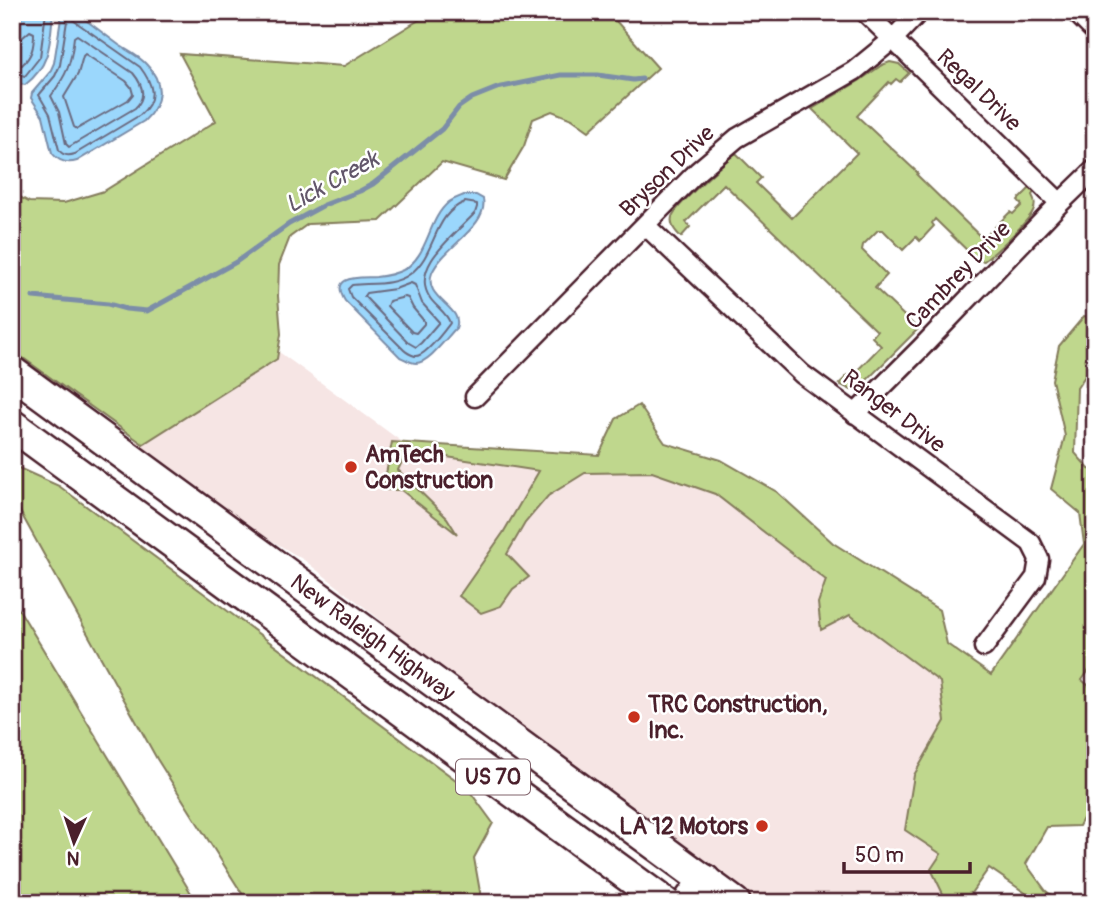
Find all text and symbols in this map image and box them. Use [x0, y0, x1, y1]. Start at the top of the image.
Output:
street label: Regal Drive [931, 43, 1028, 138]
street label: Bryson Drive [614, 118, 721, 223]
water label: Lick Creek [280, 144, 385, 219]
street label: Cambrey Drive [899, 214, 1017, 335]
street label: Ranger Drive [837, 363, 952, 460]
place label: AmTech Construction [365, 440, 493, 495]
marker: AmTech Construction [343, 459, 359, 475]
street label: New Raleigh Highway [285, 567, 461, 707]
place label: TRC Construction, Inc. [647, 690, 828, 745]
marker: TRC Construction, Inc. [626, 709, 642, 725]
road number: US 70 [456, 760, 530, 794]
north arrow [38, 806, 108, 876]
place label: LA 12 Motors [619, 812, 749, 841]
marker: LA 12 Motors [754, 818, 770, 834]
scale bar [844, 831, 970, 875]
text: 50 m [855, 842, 904, 869]
text: N [66, 846, 80, 870]

